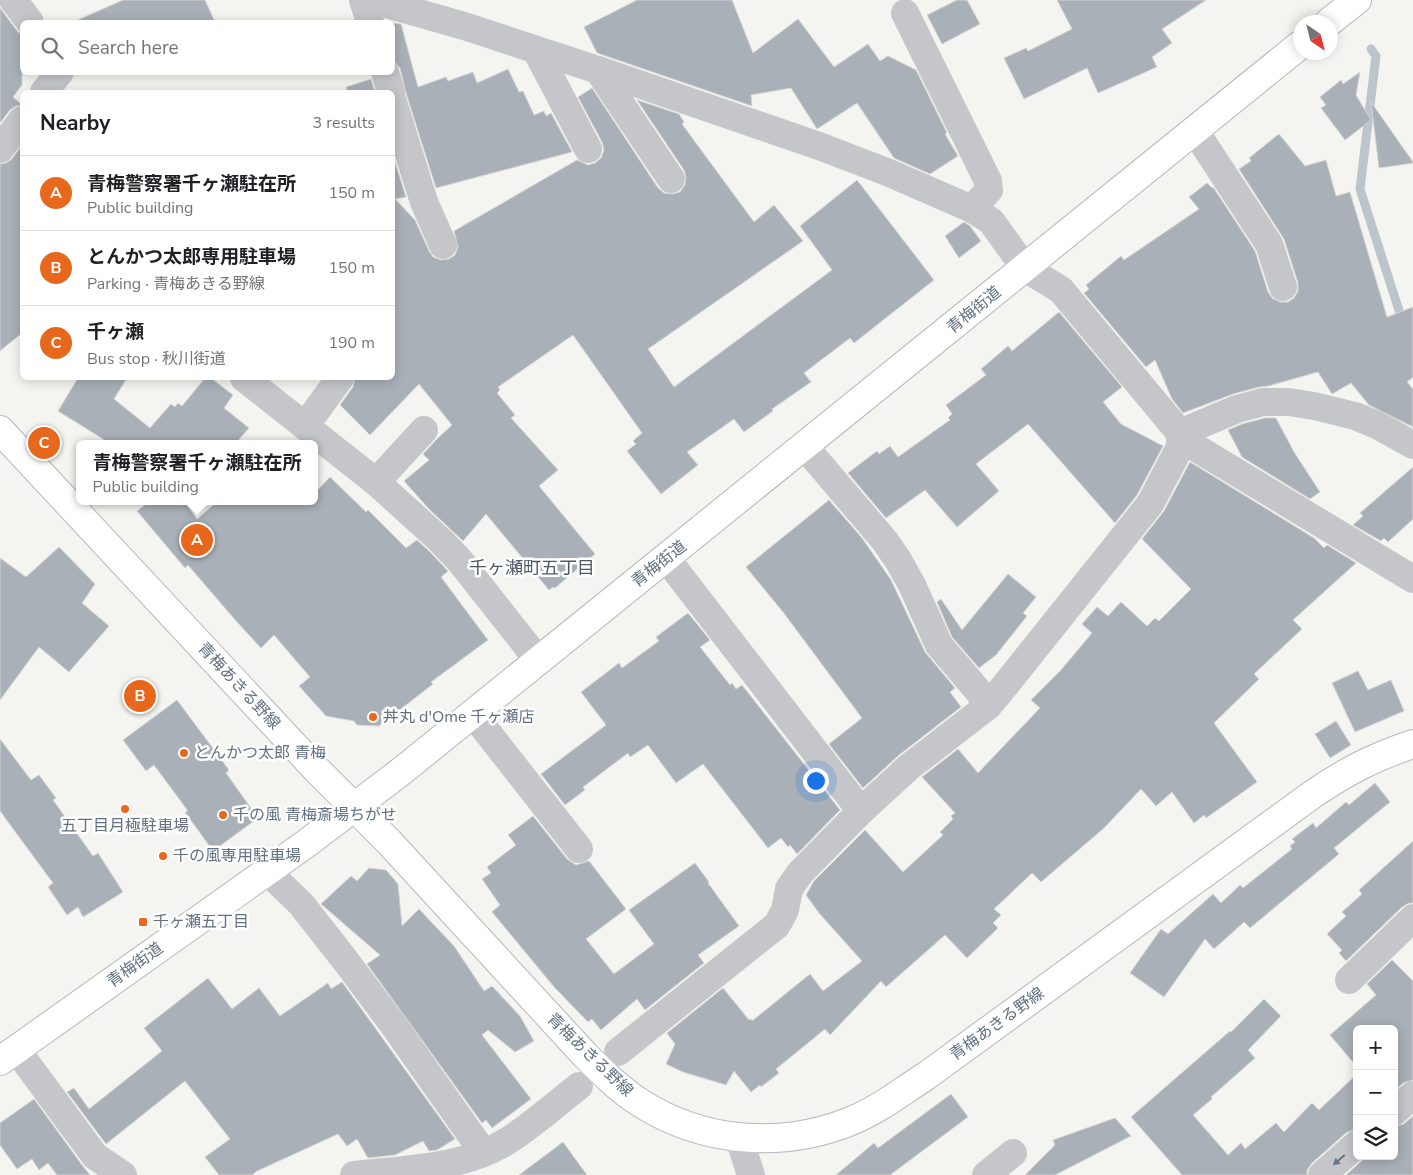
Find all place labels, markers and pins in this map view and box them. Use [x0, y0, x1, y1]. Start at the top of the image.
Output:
pin: C [28, 424, 60, 462]
pin: A [181, 521, 213, 559]
pin: B [124, 677, 156, 715]
place label: 丼丸 d'Ome 千ヶ瀬店 [383, 706, 535, 728]
marker: 丼丸 d'Ome 千ヶ瀬店 [367, 711, 379, 723]
place label: とんかつ太郎 青梅 [194, 742, 326, 764]
marker: とんかつ太郎 青梅 [178, 747, 190, 759]
marker: 五丁目月極駐車場 [119, 803, 131, 815]
place label: 千の風 青梅斎場ちがせ [233, 804, 397, 826]
marker: 千の風 青梅斎場ちがせ [217, 809, 229, 821]
place label: 五丁目月極駐車場 [61, 815, 189, 837]
place label: 千の風専用駐車場 [173, 845, 301, 867]
marker: 千の風専用駐車場 [157, 850, 169, 862]
place label: 千ヶ瀬五丁目 [153, 911, 249, 933]
marker: 千ヶ瀬五丁目 [137, 916, 149, 928]

